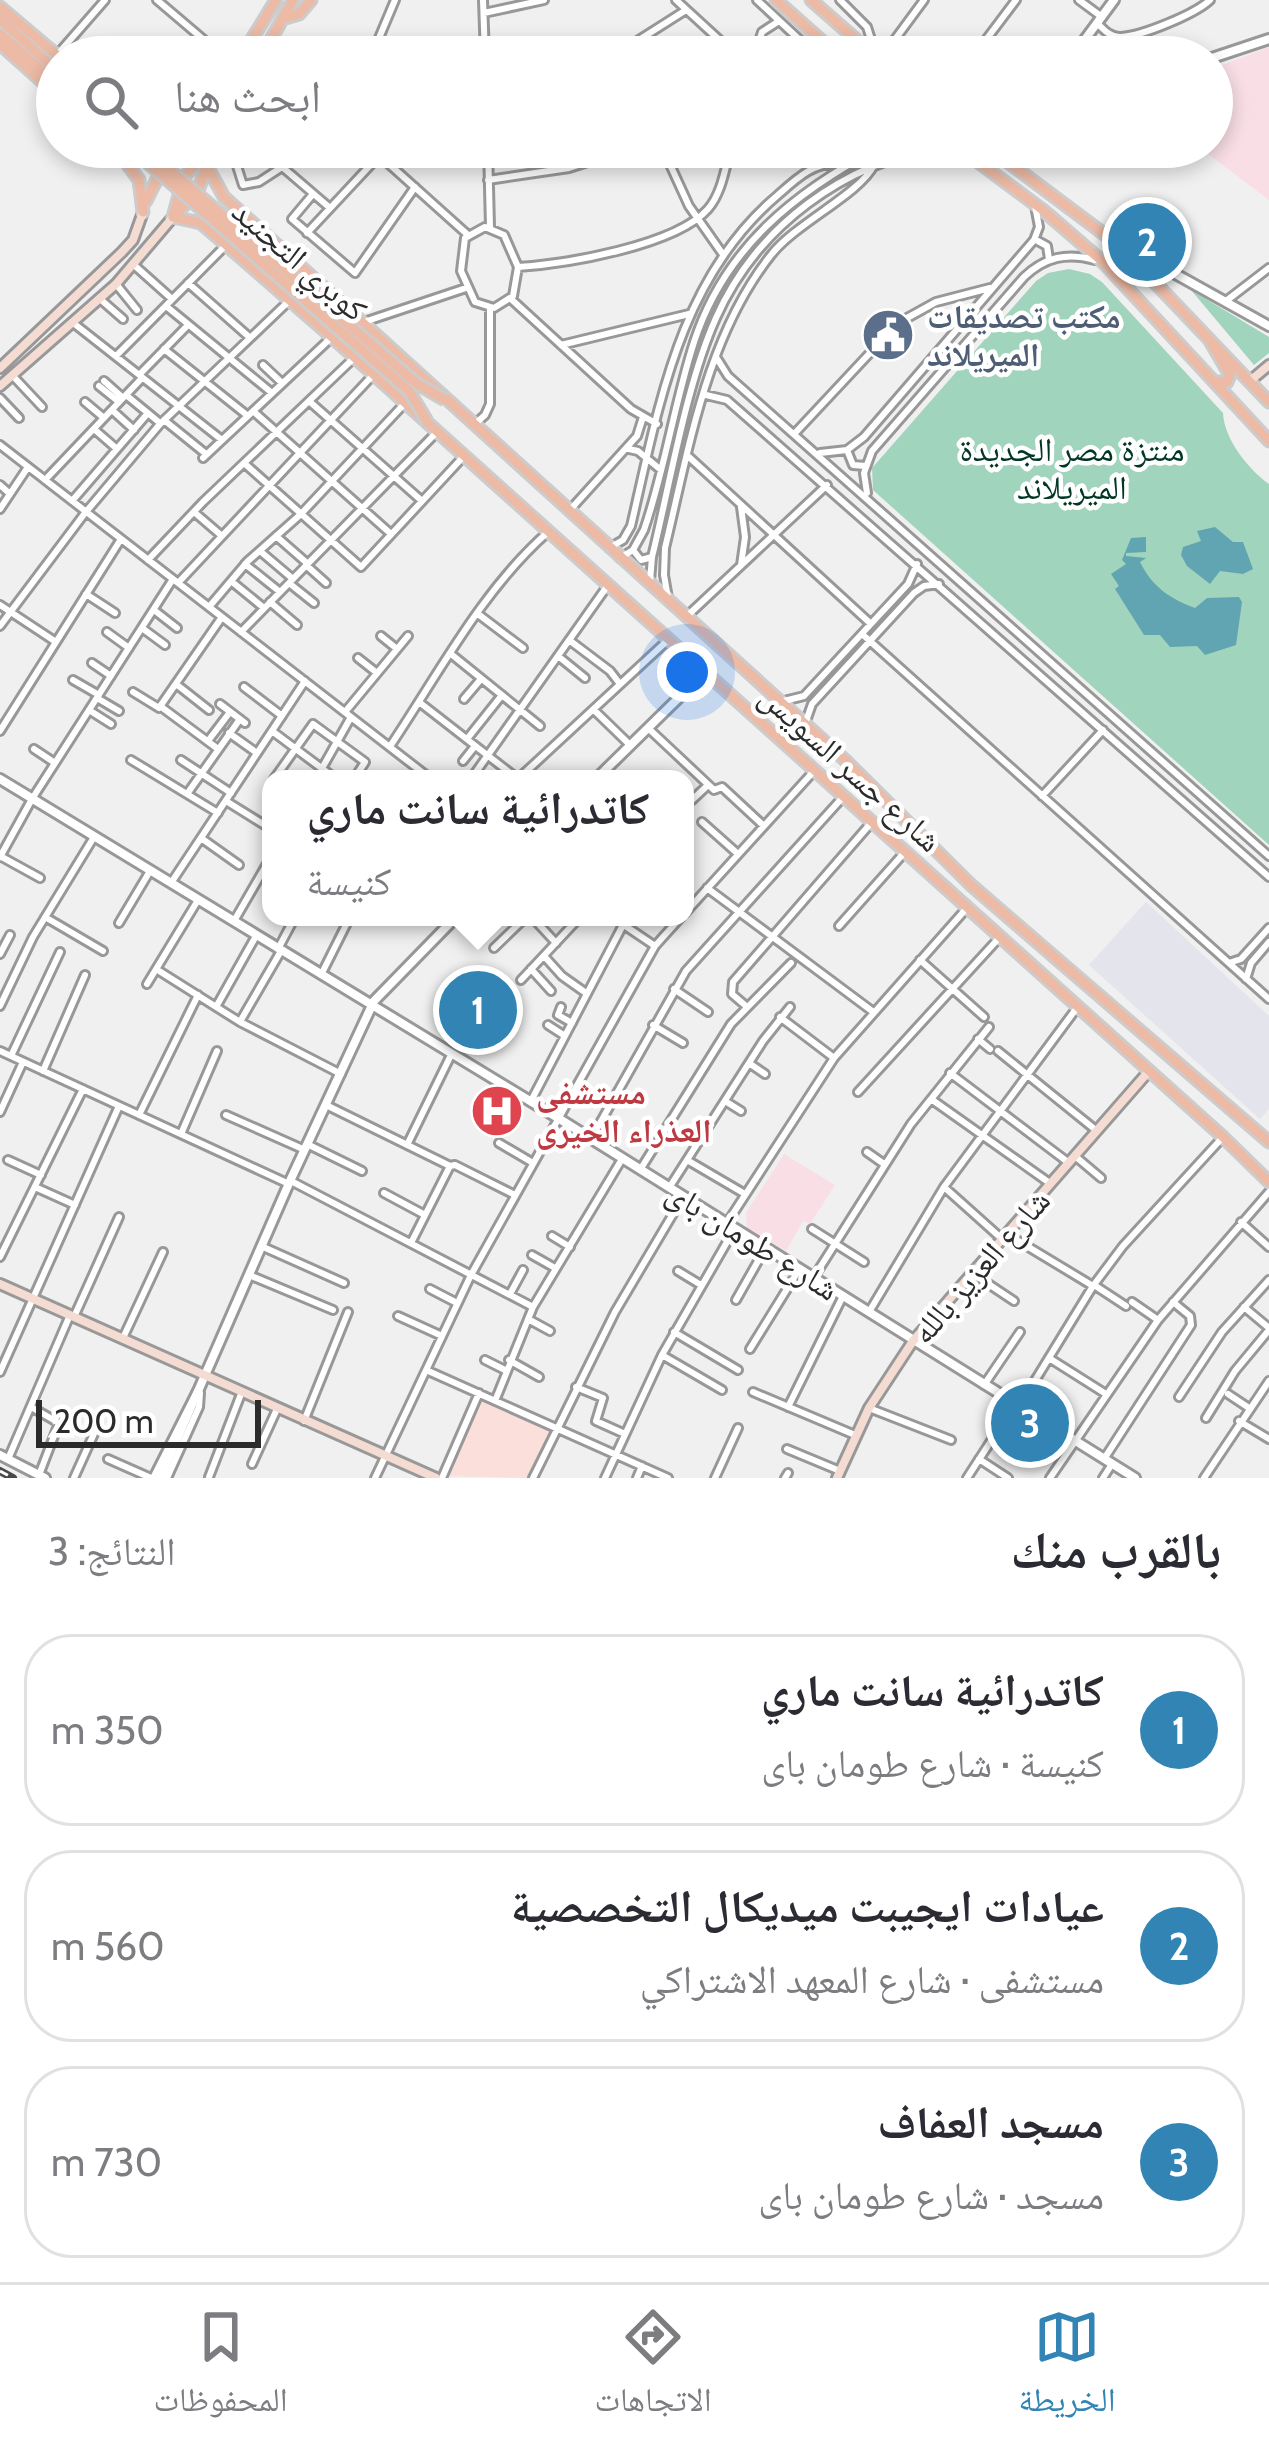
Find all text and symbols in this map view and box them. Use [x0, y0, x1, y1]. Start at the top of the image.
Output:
search box [36, 36, 1233, 168]
icon: search [78, 69, 144, 135]
text: ابحث هنا [174, 69, 321, 123]
street label: كوبري التجنيد [220, 191, 376, 334]
pin: 2 [1108, 197, 1186, 287]
place label: مكتب تصديقات الميريلاند [927, 296, 1121, 374]
public building icon: مكتب تصديقات الميريلاند [860, 307, 916, 363]
park label: منتزة مصر الجديدة الميريلاند [959, 429, 1185, 507]
your location [657, 642, 717, 702]
street label: شارع جسر السويس [751, 676, 950, 861]
popup [262, 770, 694, 926]
text: كاتدرائية سانت ماري [306, 781, 650, 835]
text: كنيسة [306, 857, 392, 905]
pin: 1 [439, 965, 517, 1055]
place label: مستشفى العذراء الخيرى [536, 1072, 712, 1150]
hospital icon: مستشفى العذراء الخيرى [469, 1083, 525, 1139]
street label: شارع طومان باى [659, 1171, 846, 1310]
street label: شارع العزيز بالله [902, 1181, 1059, 1352]
pin: 3 [991, 1378, 1069, 1468]
scale bar [36, 1394, 261, 1447]
text: 200 m [54, 1401, 154, 1441]
text: بالقرب منك [1010, 1519, 1221, 1581]
text: النتائج: 3 [48, 1527, 176, 1575]
text: كاتدرائية سانت ماري [761, 1663, 1104, 1717]
text: 350 m [51, 1706, 163, 1754]
text: 1 [1172, 1706, 1186, 1754]
text: كنيسة · شارع طومان باى [761, 1739, 1104, 1787]
text: عيادات ايجيبت ميديكال التخصصية [511, 1879, 1104, 1933]
text: 560 m [51, 1922, 164, 1970]
text: 2 [1169, 1922, 1189, 1970]
text: مستشفى · شارع المعهد الاشتراكي [640, 1955, 1104, 2003]
text: مسجد العفاف [877, 2095, 1104, 2149]
text: 730 m [51, 2138, 162, 2186]
text: 3 [1168, 2138, 1190, 2186]
text: مسجد · شارع طومان باى [758, 2171, 1104, 2219]
tab: المحفوظات [153, 2304, 288, 2432]
tab: الاتجاهات [594, 2304, 712, 2432]
tab: الخريطة [1018, 2304, 1116, 2432]

